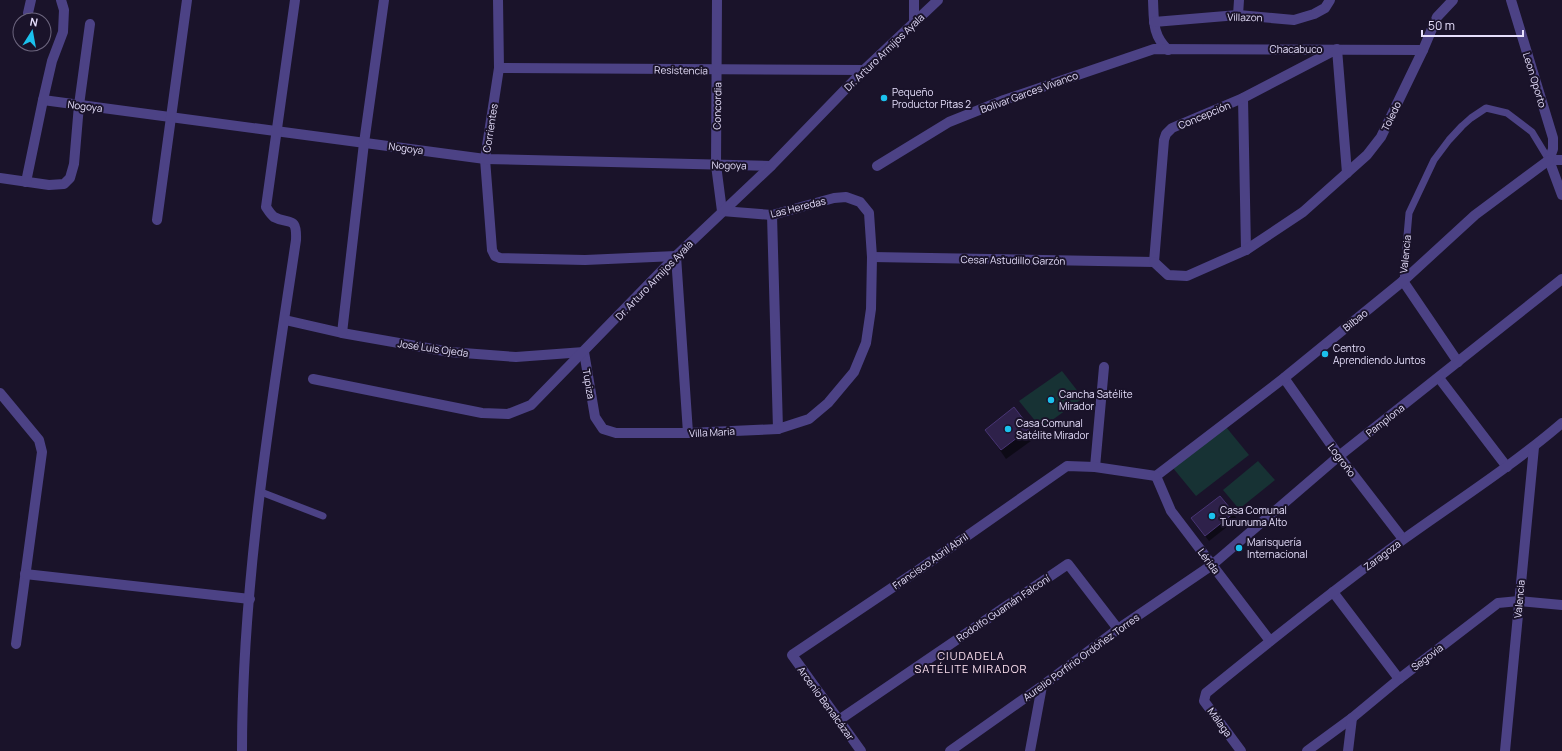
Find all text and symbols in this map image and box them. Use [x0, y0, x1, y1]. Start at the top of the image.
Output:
street label: Dr. Arturo Armijos Ayala [841, 10, 927, 94]
street label: Villazon [1227, 10, 1263, 24]
north arrow [12, 12, 52, 52]
scale bar [1422, 12, 1523, 38]
text: N [29, 14, 39, 30]
text: 50 m [1428, 17, 1455, 34]
street label: Chacabuco [1270, 42, 1323, 56]
street label: Leon Oporto [1520, 51, 1550, 109]
street label: Resistencia [654, 63, 708, 77]
street label: Bolivar Garces Vivanco [978, 68, 1080, 116]
street label: Concordia [710, 82, 724, 130]
place label: Pequeño Productor Pitas 2 [892, 85, 971, 111]
marker: Pequeño Productor Pitas 2 [879, 93, 889, 103]
street label: Nogoya [67, 97, 103, 115]
street label: Concepción [1176, 98, 1232, 132]
street label: Toledo [1378, 99, 1404, 133]
street label: Corrientes [479, 103, 501, 153]
street label: Nogoya [388, 139, 424, 157]
street label: Nogoya [711, 158, 747, 172]
street label: Las Heredas [769, 193, 827, 221]
street label: Valencia [1396, 234, 1414, 274]
street label: Dr. Arturo Armijos Ayala [612, 237, 696, 323]
street label: Cesar Astudillo Garzón [961, 252, 1066, 268]
street label: Bilbao [1340, 306, 1370, 334]
street label: José Luis Ojeda [397, 336, 469, 360]
place label: Centro Aprendiendo Juntos [1333, 341, 1426, 367]
marker: Centro Aprendiendo Juntos [1320, 349, 1330, 359]
street label: Tupiza [579, 368, 599, 400]
place label: Cancha Satélite Mirador [1059, 387, 1133, 413]
marker: Cancha Satélite Mirador [1046, 395, 1056, 405]
street label: Pamplona [1363, 400, 1407, 440]
place label: Casa Comunal Satélite Mirador [1016, 416, 1089, 442]
street label: Villa Maria [689, 424, 735, 440]
marker: Casa Comunal Satélite Mirador [1003, 424, 1013, 434]
street label: Logroño [1325, 441, 1359, 480]
place label: Casa Comunal Turunuma Alto [1220, 503, 1287, 529]
marker: Casa Comunal Turunuma Alto [1207, 511, 1217, 521]
street label: Francisco Abril Abril [889, 530, 971, 592]
place label: Marisquería Internacional [1247, 535, 1308, 561]
street label: Zaragoza [1361, 537, 1403, 573]
marker: Marisquería Internacional [1234, 543, 1244, 553]
street label: Lérida [1195, 545, 1223, 577]
street label: Rodolfo Guamán Falconí [953, 571, 1053, 645]
street label: Valencia [1510, 579, 1528, 619]
street label: Aurelio Porfirio Ordóñez Torres [1020, 610, 1142, 704]
street label: Segovia [1408, 640, 1446, 674]
district label: CIUDADELA SATÉLITE MIRADOR [914, 648, 1028, 676]
street label: Arcenio Benalcázar [794, 663, 858, 743]
street label: Málaga [1205, 704, 1235, 740]

